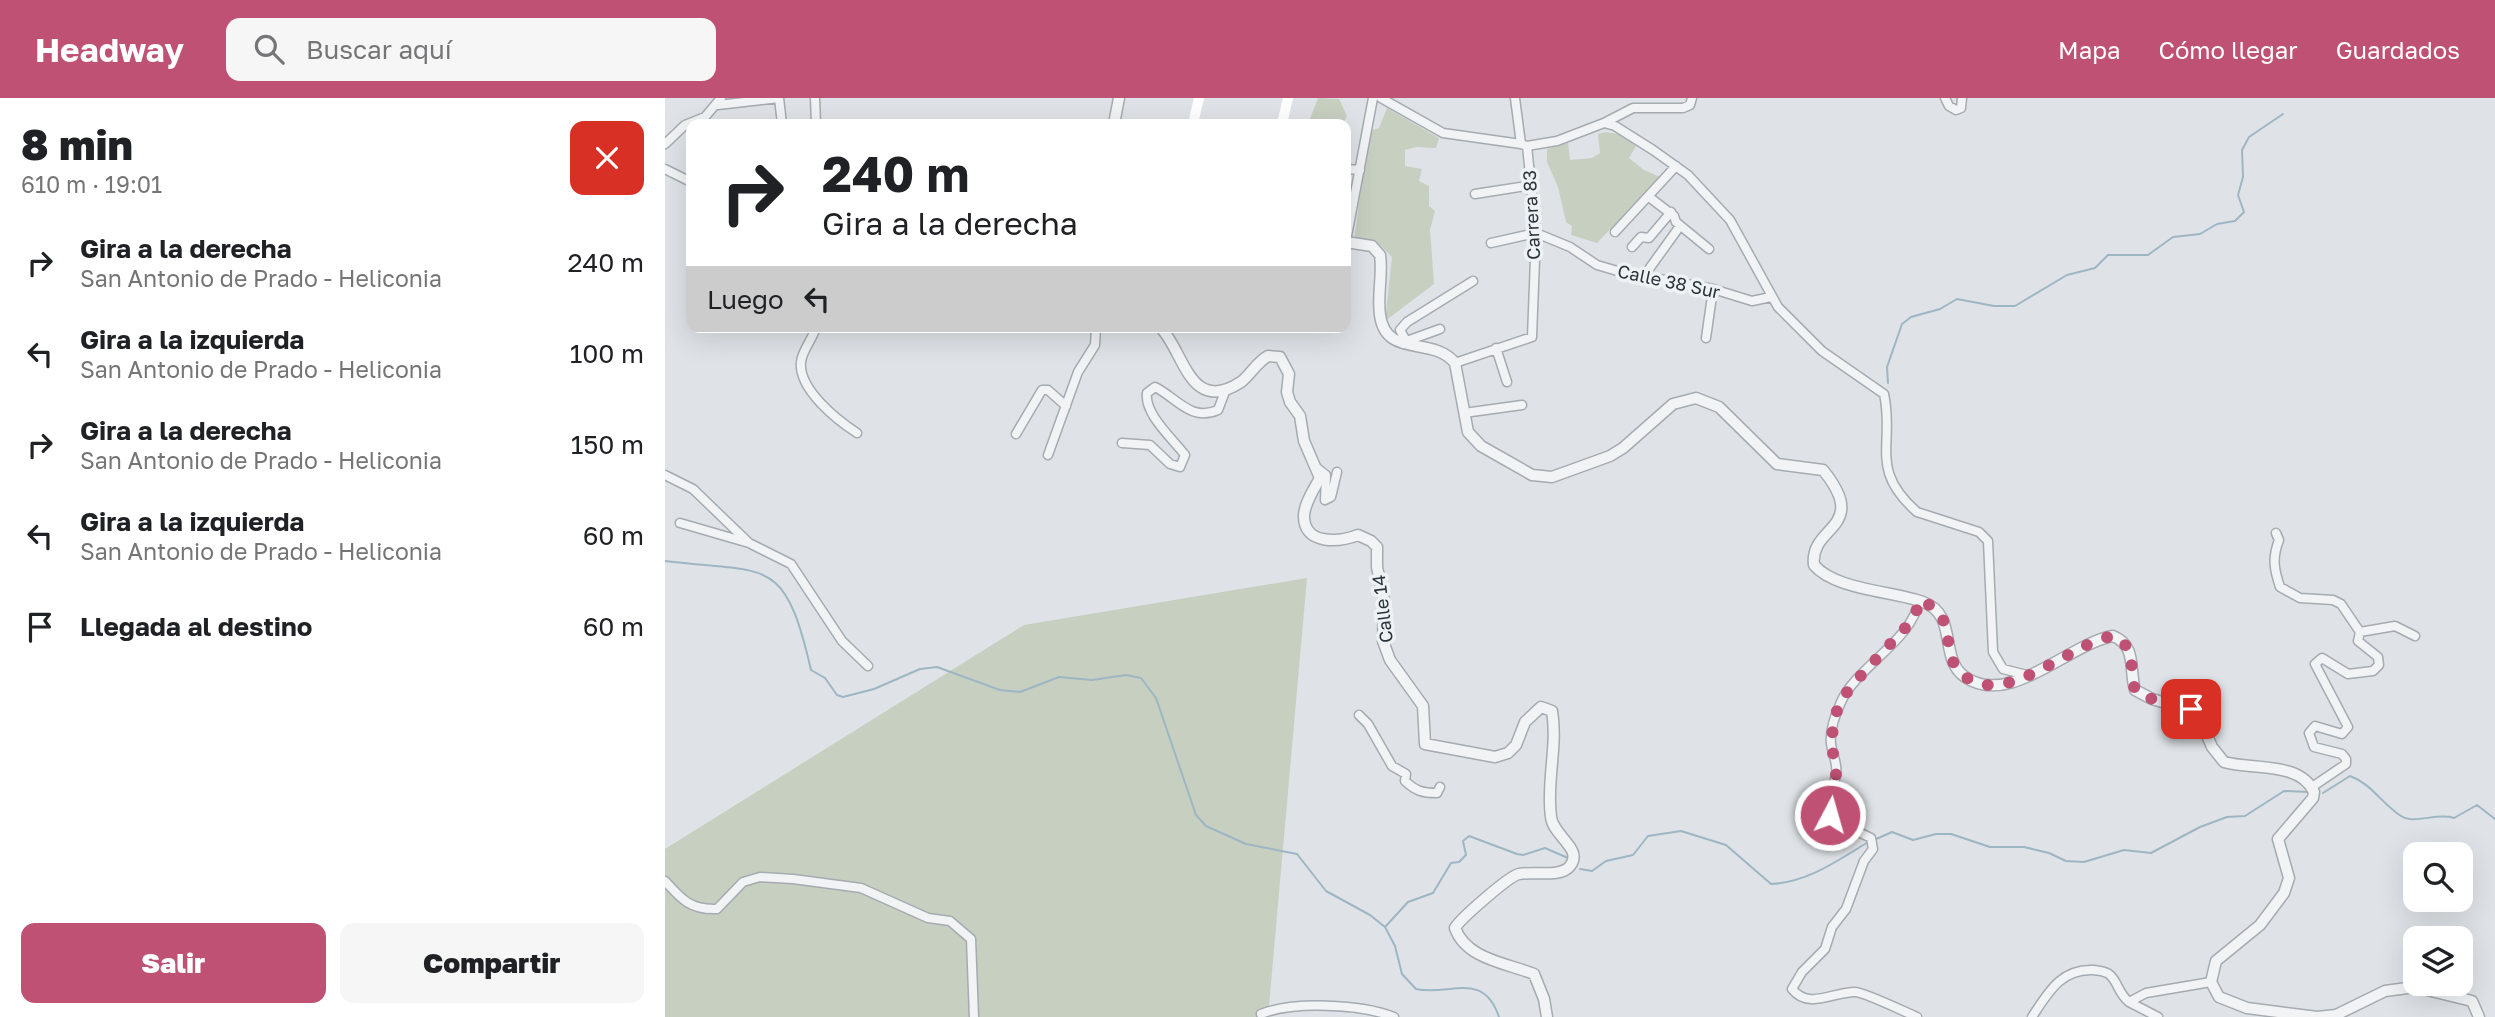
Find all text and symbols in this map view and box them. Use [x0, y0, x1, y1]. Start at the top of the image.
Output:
search box [226, 18, 716, 81]
text: Headway [35, 30, 184, 69]
icon: search [250, 30, 288, 68]
text: Buscar aquí [306, 34, 452, 65]
text: Mapa [2058, 35, 2121, 64]
text: Cómo llegar [2159, 35, 2298, 64]
text: Guardados [2336, 35, 2460, 64]
text: 8 min [21, 119, 133, 169]
button: close [570, 121, 644, 195]
text: 240 m [822, 144, 970, 203]
icon: right [707, 147, 798, 238]
text: 610 m · 19:01 [21, 170, 162, 198]
street label: Carrera 83 [1518, 170, 1544, 260]
text: Gira a la derecha [822, 204, 1078, 242]
text: Gira a la derecha [80, 233, 292, 264]
icon: right [21, 244, 59, 282]
text: 240 m [567, 247, 644, 278]
street label: Calle 38 Sur [1616, 259, 1722, 303]
text: San Antonio de Prado - Heliconia [80, 264, 442, 292]
icon: left [798, 280, 836, 318]
text: Luego [707, 284, 784, 315]
text: Gira a la izquierda [80, 324, 304, 355]
icon: left [21, 335, 59, 373]
text: 100 m [570, 338, 644, 369]
text: San Antonio de Prado - Heliconia [80, 355, 442, 383]
text: Gira a la derecha [80, 415, 292, 446]
icon: right [21, 426, 59, 464]
text: 150 m [571, 429, 644, 460]
text: San Antonio de Prado - Heliconia [80, 446, 442, 474]
text: Gira a la izquierda [80, 506, 304, 537]
icon: left [21, 517, 59, 555]
text: 60 m [583, 520, 644, 551]
text: San Antonio de Prado - Heliconia [80, 537, 442, 565]
street label: Calle 14 [1367, 574, 1397, 644]
icon: arrive [21, 608, 59, 646]
text: Llegada al destino [80, 611, 312, 642]
text: 60 m [583, 611, 644, 642]
pin [2161, 679, 2221, 739]
icon: arrive [2172, 690, 2210, 728]
position arrow [1793, 778, 1867, 852]
map controls [2403, 842, 2473, 996]
button: search [2403, 842, 2473, 912]
button: Salir [21, 923, 326, 1003]
button: Compartir [340, 923, 644, 1003]
button: layers [2403, 926, 2473, 996]

